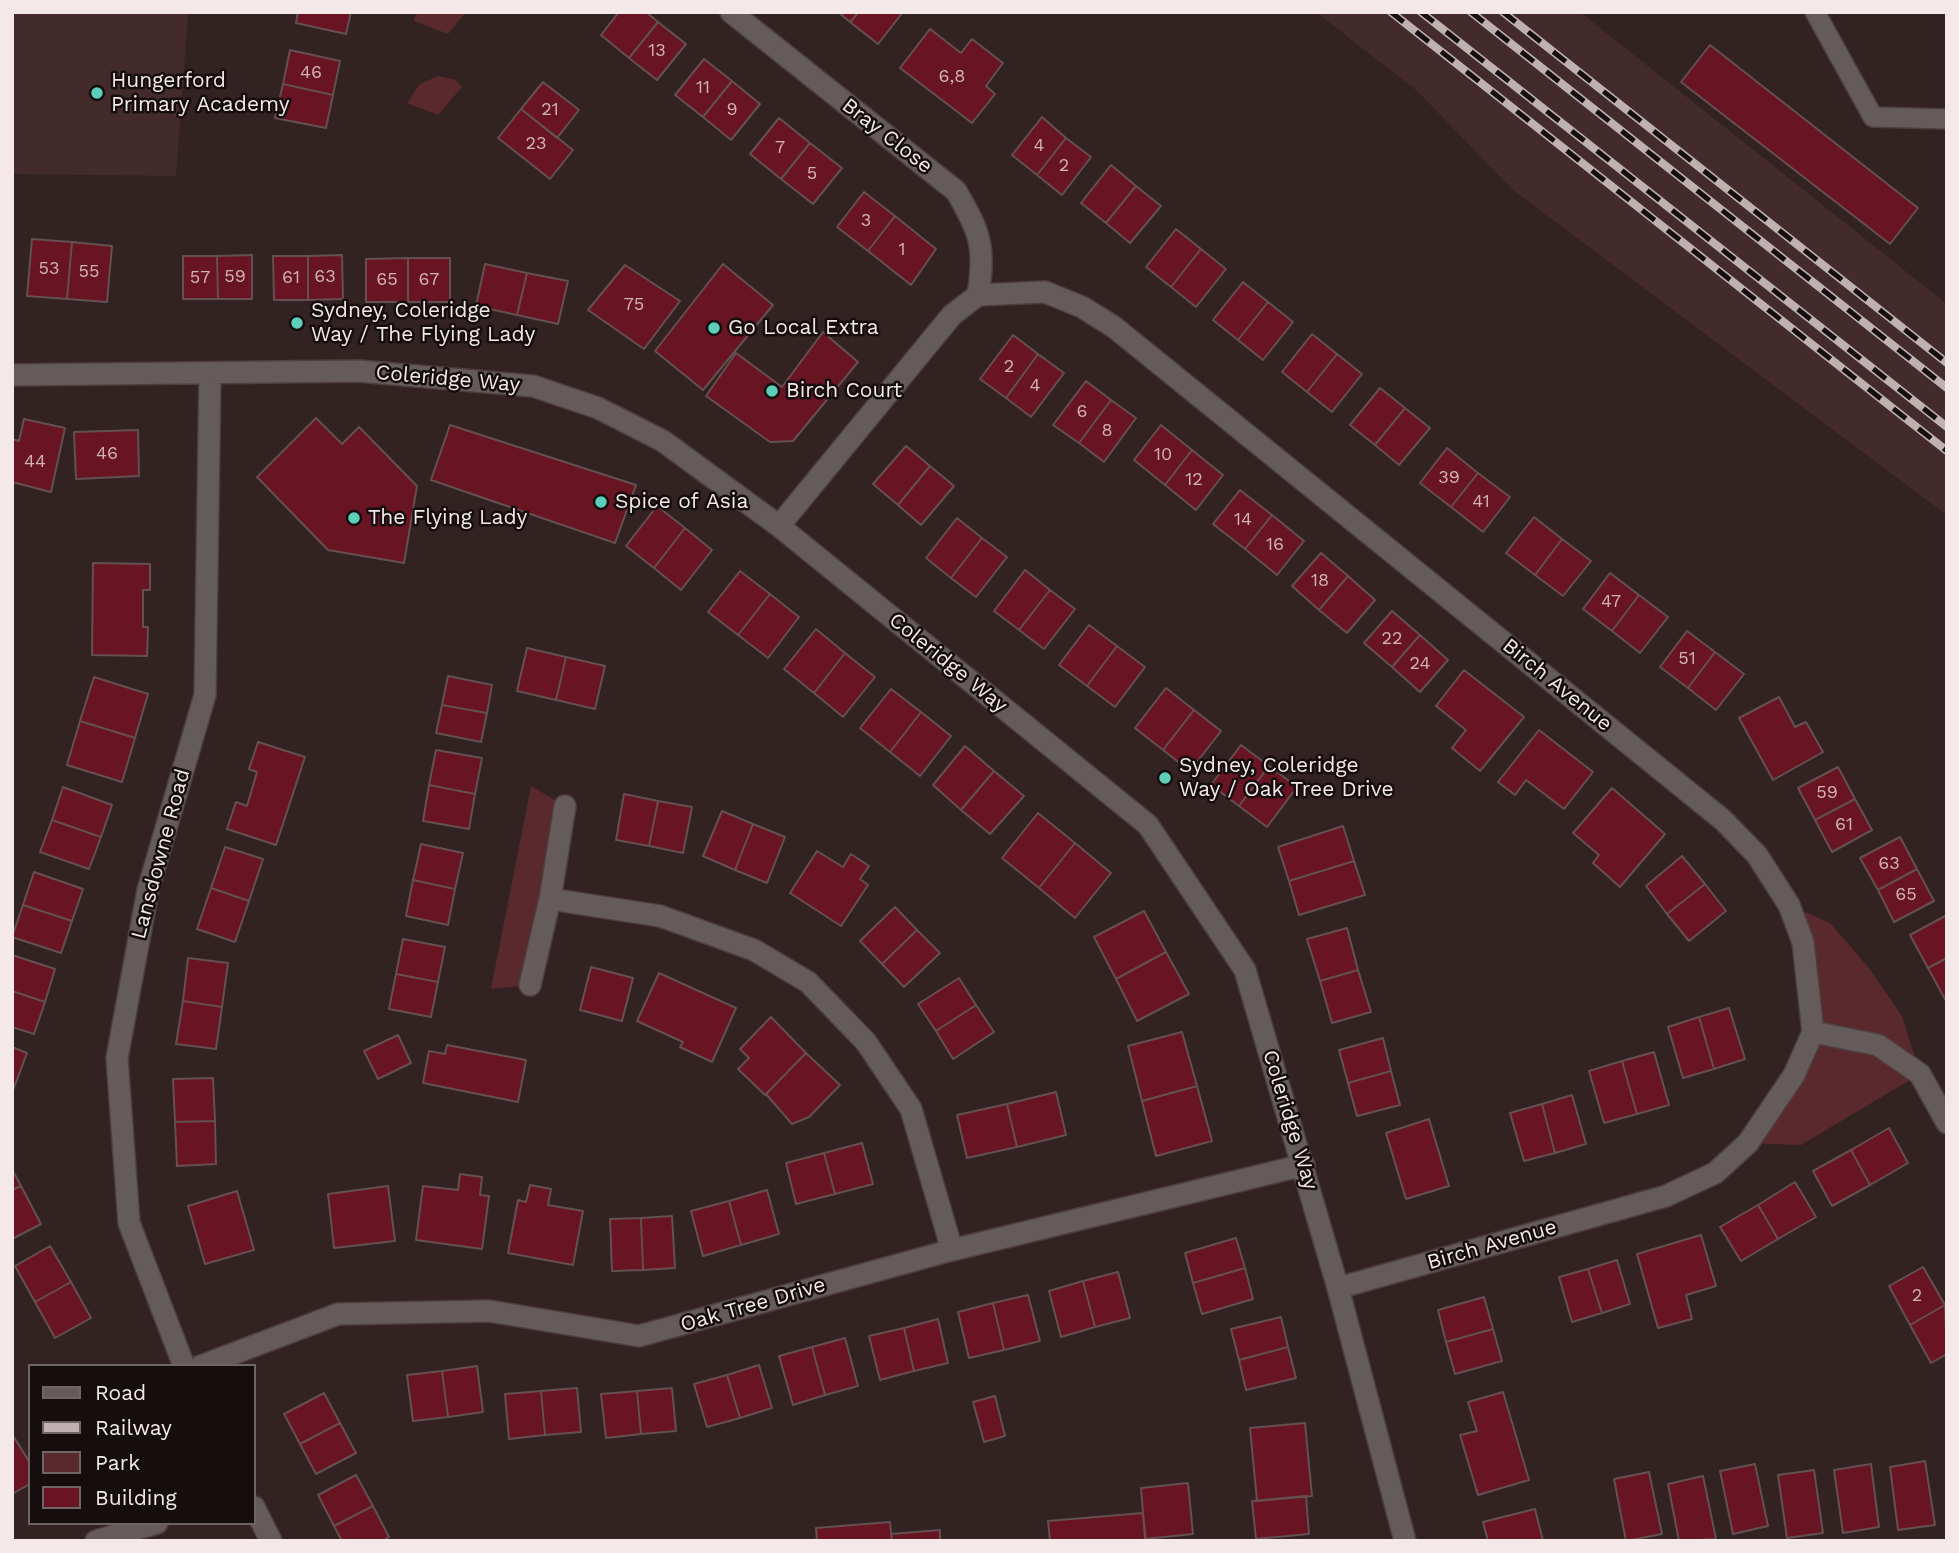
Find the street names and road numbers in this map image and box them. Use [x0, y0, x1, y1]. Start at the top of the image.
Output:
street label: Bray Close [837, 93, 937, 179]
street label: Coleridge Way [375, 360, 521, 398]
street label: Coleridge Way [884, 608, 1012, 718]
street label: Birch Avenue [1497, 633, 1617, 737]
street label: Lansdowne Road [126, 766, 196, 942]
street label: Coleridge Way [1257, 1047, 1323, 1193]
street label: Birch Avenue [1424, 1214, 1560, 1276]
street label: Oak Tree Drive [678, 1272, 828, 1338]

